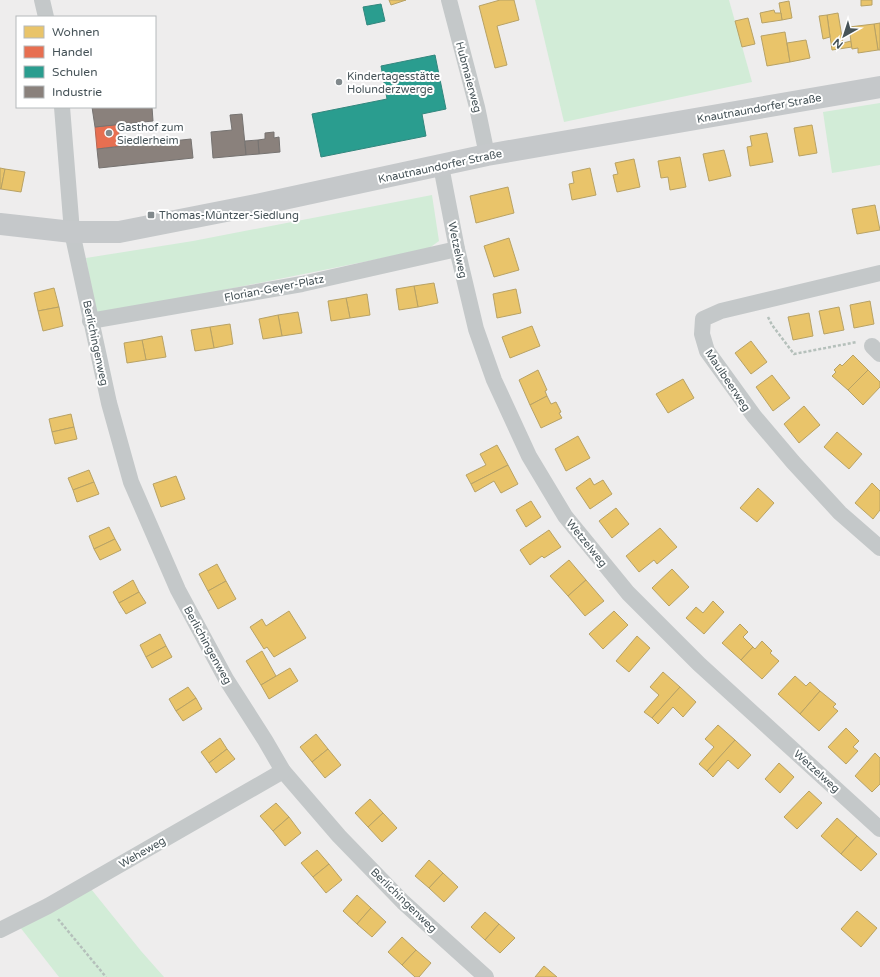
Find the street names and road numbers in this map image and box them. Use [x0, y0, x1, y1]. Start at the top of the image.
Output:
street label: Hubmaierweg [453, 40, 484, 114]
street label: Knautnaundorfer Straße [696, 91, 822, 126]
street label: Knautnaundorfer Straße [377, 147, 503, 186]
street label: Wetzelweg [445, 221, 470, 280]
street label: Florian-Geyer-Platz [223, 272, 326, 305]
street label: Berlichingenweg [80, 299, 111, 387]
street label: Maulbeerweg [702, 347, 753, 414]
street label: Wetzelweg [564, 517, 610, 570]
street label: Berlichingenweg [181, 604, 234, 687]
street label: Wetzelweg [791, 747, 842, 795]
street label: Weheweg [117, 834, 168, 871]
street label: Berlichingenweg [368, 865, 440, 935]

